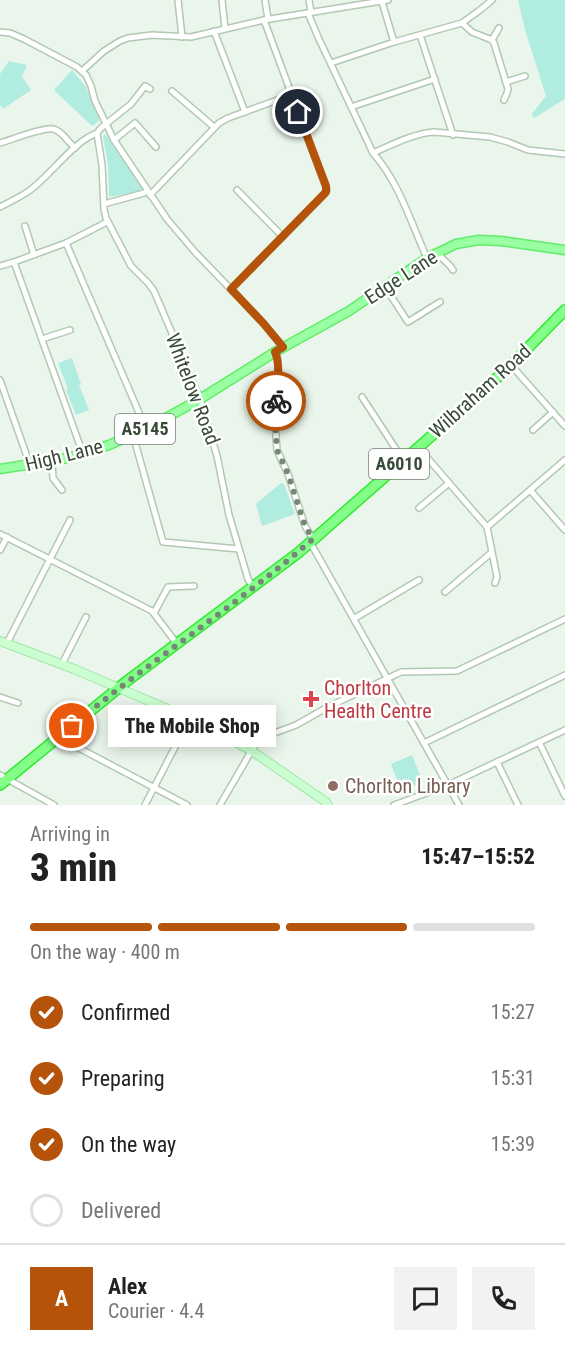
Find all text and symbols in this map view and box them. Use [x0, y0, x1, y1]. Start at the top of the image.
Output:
pin [272, 86, 323, 137]
icon: home [281, 95, 314, 128]
street label: Edge Lane [360, 245, 442, 309]
street label: Whitelow Road [161, 330, 225, 448]
street label: Wilbraham Road [424, 339, 536, 443]
courier [246, 371, 306, 431]
icon: bike [260, 385, 293, 418]
road number: A5145 [115, 414, 175, 444]
street label: High Lane [23, 434, 105, 476]
road number: A6010 [369, 449, 429, 479]
place label: Chorlton Health Centre [324, 676, 432, 723]
marker: Chorlton Health Centre [302, 690, 320, 708]
pin [46, 700, 97, 751]
callout: The Mobile Shop [108, 705, 276, 747]
icon: bag [55, 709, 88, 742]
text: The Mobile Shop [124, 714, 260, 738]
place label: Chorlton Library [345, 774, 471, 798]
marker: Chorlton Library [326, 779, 340, 793]
text: Arriving in [30, 822, 110, 846]
text: 15:47–15:52 [421, 844, 535, 869]
text: 3 min [30, 845, 117, 891]
text: On the way · 400 m [30, 940, 180, 964]
icon: check [30, 996, 63, 1029]
text: Confirmed [81, 1000, 170, 1025]
text: 15:27 [491, 1000, 535, 1024]
icon: check [30, 1062, 63, 1095]
text: Preparing [81, 1066, 165, 1091]
text: 15:31 [491, 1066, 535, 1090]
icon: check [30, 1128, 63, 1161]
text: On the way [81, 1132, 176, 1157]
text: 15:39 [491, 1132, 535, 1156]
text: Delivered [81, 1198, 161, 1223]
button: chat [394, 1267, 457, 1330]
button: phone [472, 1267, 535, 1330]
text: Alex [108, 1274, 147, 1299]
text: A [55, 1286, 68, 1311]
text: Courier · 4.4 [108, 1299, 204, 1323]

